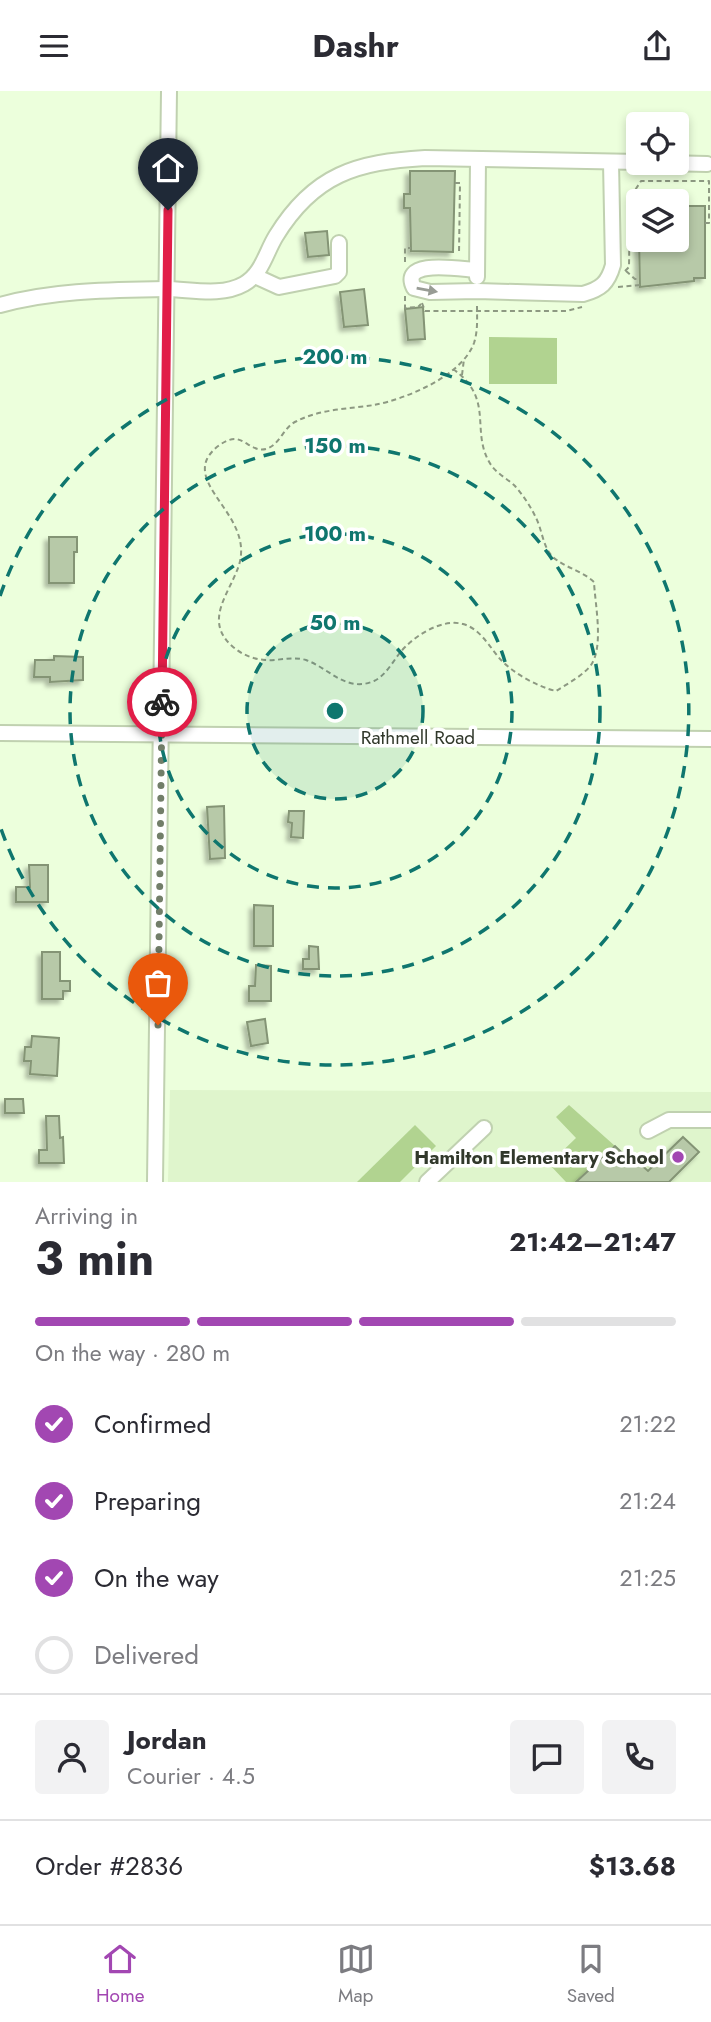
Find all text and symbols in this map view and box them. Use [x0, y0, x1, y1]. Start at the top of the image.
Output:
text: Dashr [312, 23, 399, 69]
icon: menu [35, 27, 73, 65]
icon: share [638, 27, 676, 65]
map controls [626, 112, 689, 252]
button: locate [626, 112, 689, 175]
pin [138, 138, 198, 210]
icon: home [149, 149, 187, 187]
button: layers [626, 189, 689, 252]
one-way arrow [416, 285, 438, 296]
text: 200 m [302, 342, 368, 372]
text: 150 m [304, 431, 366, 461]
text: 100 m [304, 519, 366, 549]
text: 50 m [310, 608, 360, 638]
courier [127, 667, 197, 737]
icon: bike [143, 683, 181, 721]
centre of rings [323, 699, 347, 723]
street label: Rathmell Road [361, 724, 475, 751]
pin [128, 953, 188, 1025]
icon: bag [139, 964, 177, 1002]
place label: Hamilton Elementary School [414, 1144, 664, 1171]
marker: Hamilton Elementary School [670, 1149, 686, 1165]
text: Arriving in [35, 1199, 138, 1233]
text: 21:42–21:47 [509, 1223, 676, 1261]
text: 3 min [35, 1226, 154, 1292]
text: On the way · 280 m [35, 1336, 230, 1370]
icon: check [35, 1405, 73, 1443]
text: Confirmed [94, 1405, 211, 1443]
text: 21:22 [619, 1407, 676, 1441]
icon: check [35, 1482, 73, 1520]
text: Preparing [94, 1482, 201, 1520]
text: 21:24 [619, 1484, 676, 1518]
icon: check [35, 1559, 73, 1597]
text: On the way [94, 1559, 219, 1597]
text: 21:25 [620, 1561, 676, 1595]
text: Delivered [94, 1636, 199, 1674]
button: person [35, 1720, 109, 1794]
button: chat [510, 1720, 584, 1794]
button: phone [602, 1720, 676, 1794]
text: Jordan [127, 1721, 207, 1759]
text: Courier · 4.5 [127, 1759, 255, 1793]
text: Order #2836 [35, 1847, 183, 1885]
text: $13.68 [589, 1847, 676, 1885]
tab: Home [96, 1940, 145, 2009]
tab: Map [337, 1940, 375, 2009]
tab: Saved [567, 1940, 615, 2009]

